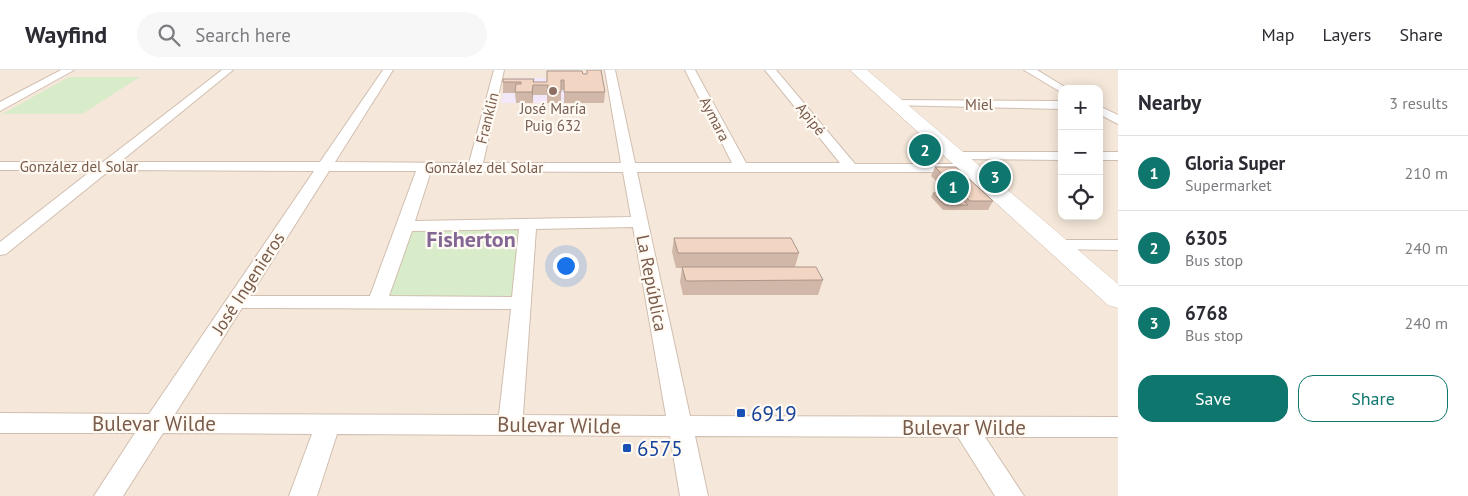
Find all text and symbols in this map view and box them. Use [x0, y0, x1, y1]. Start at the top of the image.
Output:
search box [137, 12, 487, 57]
text: Wayfind [25, 19, 107, 50]
icon: search [155, 21, 183, 49]
text: Search here [195, 23, 291, 47]
text: Map [1262, 23, 1294, 46]
text: Layers [1322, 23, 1371, 46]
text: Share [1399, 23, 1443, 46]
marker: José María Puig 632 [547, 85, 559, 97]
map controls [1058, 85, 1103, 220]
button: + [1058, 85, 1103, 130]
text: Nearby [1138, 89, 1201, 116]
street label: Franklin [471, 90, 503, 146]
text: 3 results [1389, 93, 1448, 113]
street label: Aymara [696, 94, 734, 144]
street label: Miel [965, 95, 994, 114]
place label: José María Puig 632 [519, 99, 586, 135]
street label: Apipé [792, 99, 830, 139]
button: − [1058, 130, 1103, 175]
pin: 2 [909, 131, 941, 169]
text: Gloria Super [1185, 151, 1285, 175]
street label: González del Solar [20, 157, 138, 176]
street label: González del Solar [425, 158, 543, 177]
pin: 3 [979, 158, 1011, 196]
text: 1 [1149, 163, 1159, 183]
text: 210 m [1405, 163, 1448, 183]
pin: 1 [937, 168, 969, 206]
button: locate [1058, 175, 1103, 220]
text: Supermarket [1185, 175, 1272, 195]
district label: Fisherton [426, 225, 516, 253]
text: 6305 [1185, 226, 1228, 250]
street label: José Ingenieros [206, 227, 290, 339]
street label: La República [631, 233, 673, 333]
text: 2 [1149, 238, 1159, 258]
text: 240 m [1405, 238, 1448, 258]
text: Bus stop [1185, 250, 1243, 270]
your location [553, 253, 579, 279]
text: 6768 [1185, 301, 1228, 325]
text: 3 [1149, 313, 1159, 333]
text: 240 m [1405, 313, 1448, 333]
text: Bus stop [1185, 325, 1243, 345]
button: Save [1138, 375, 1288, 422]
button: Share [1298, 375, 1448, 422]
place label: 6919 [751, 400, 797, 427]
marker: 6919 [735, 407, 747, 419]
street label: Bulevar Wilde [92, 410, 216, 437]
street label: Bulevar Wilde [497, 410, 621, 440]
street label: Bulevar Wilde [902, 414, 1026, 441]
place label: 6575 [637, 435, 683, 462]
marker: 6575 [621, 442, 633, 454]

